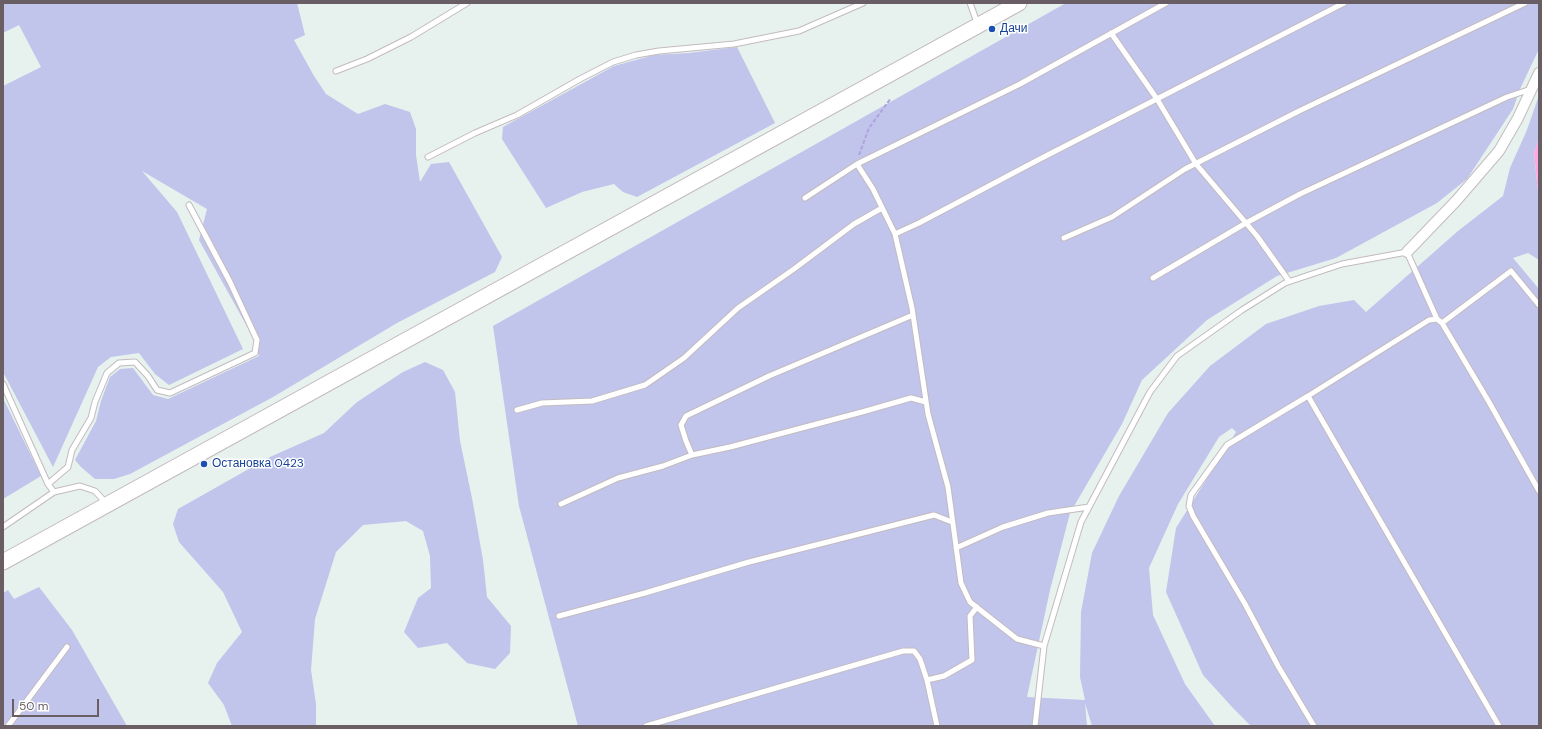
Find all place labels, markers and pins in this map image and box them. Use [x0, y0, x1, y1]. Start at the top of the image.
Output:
place label: Дачи [1000, 22, 1027, 36]
marker: Дачи [987, 24, 997, 34]
place label: Остановка 0423 [212, 457, 304, 471]
marker: Остановка 0423 [199, 459, 209, 469]

